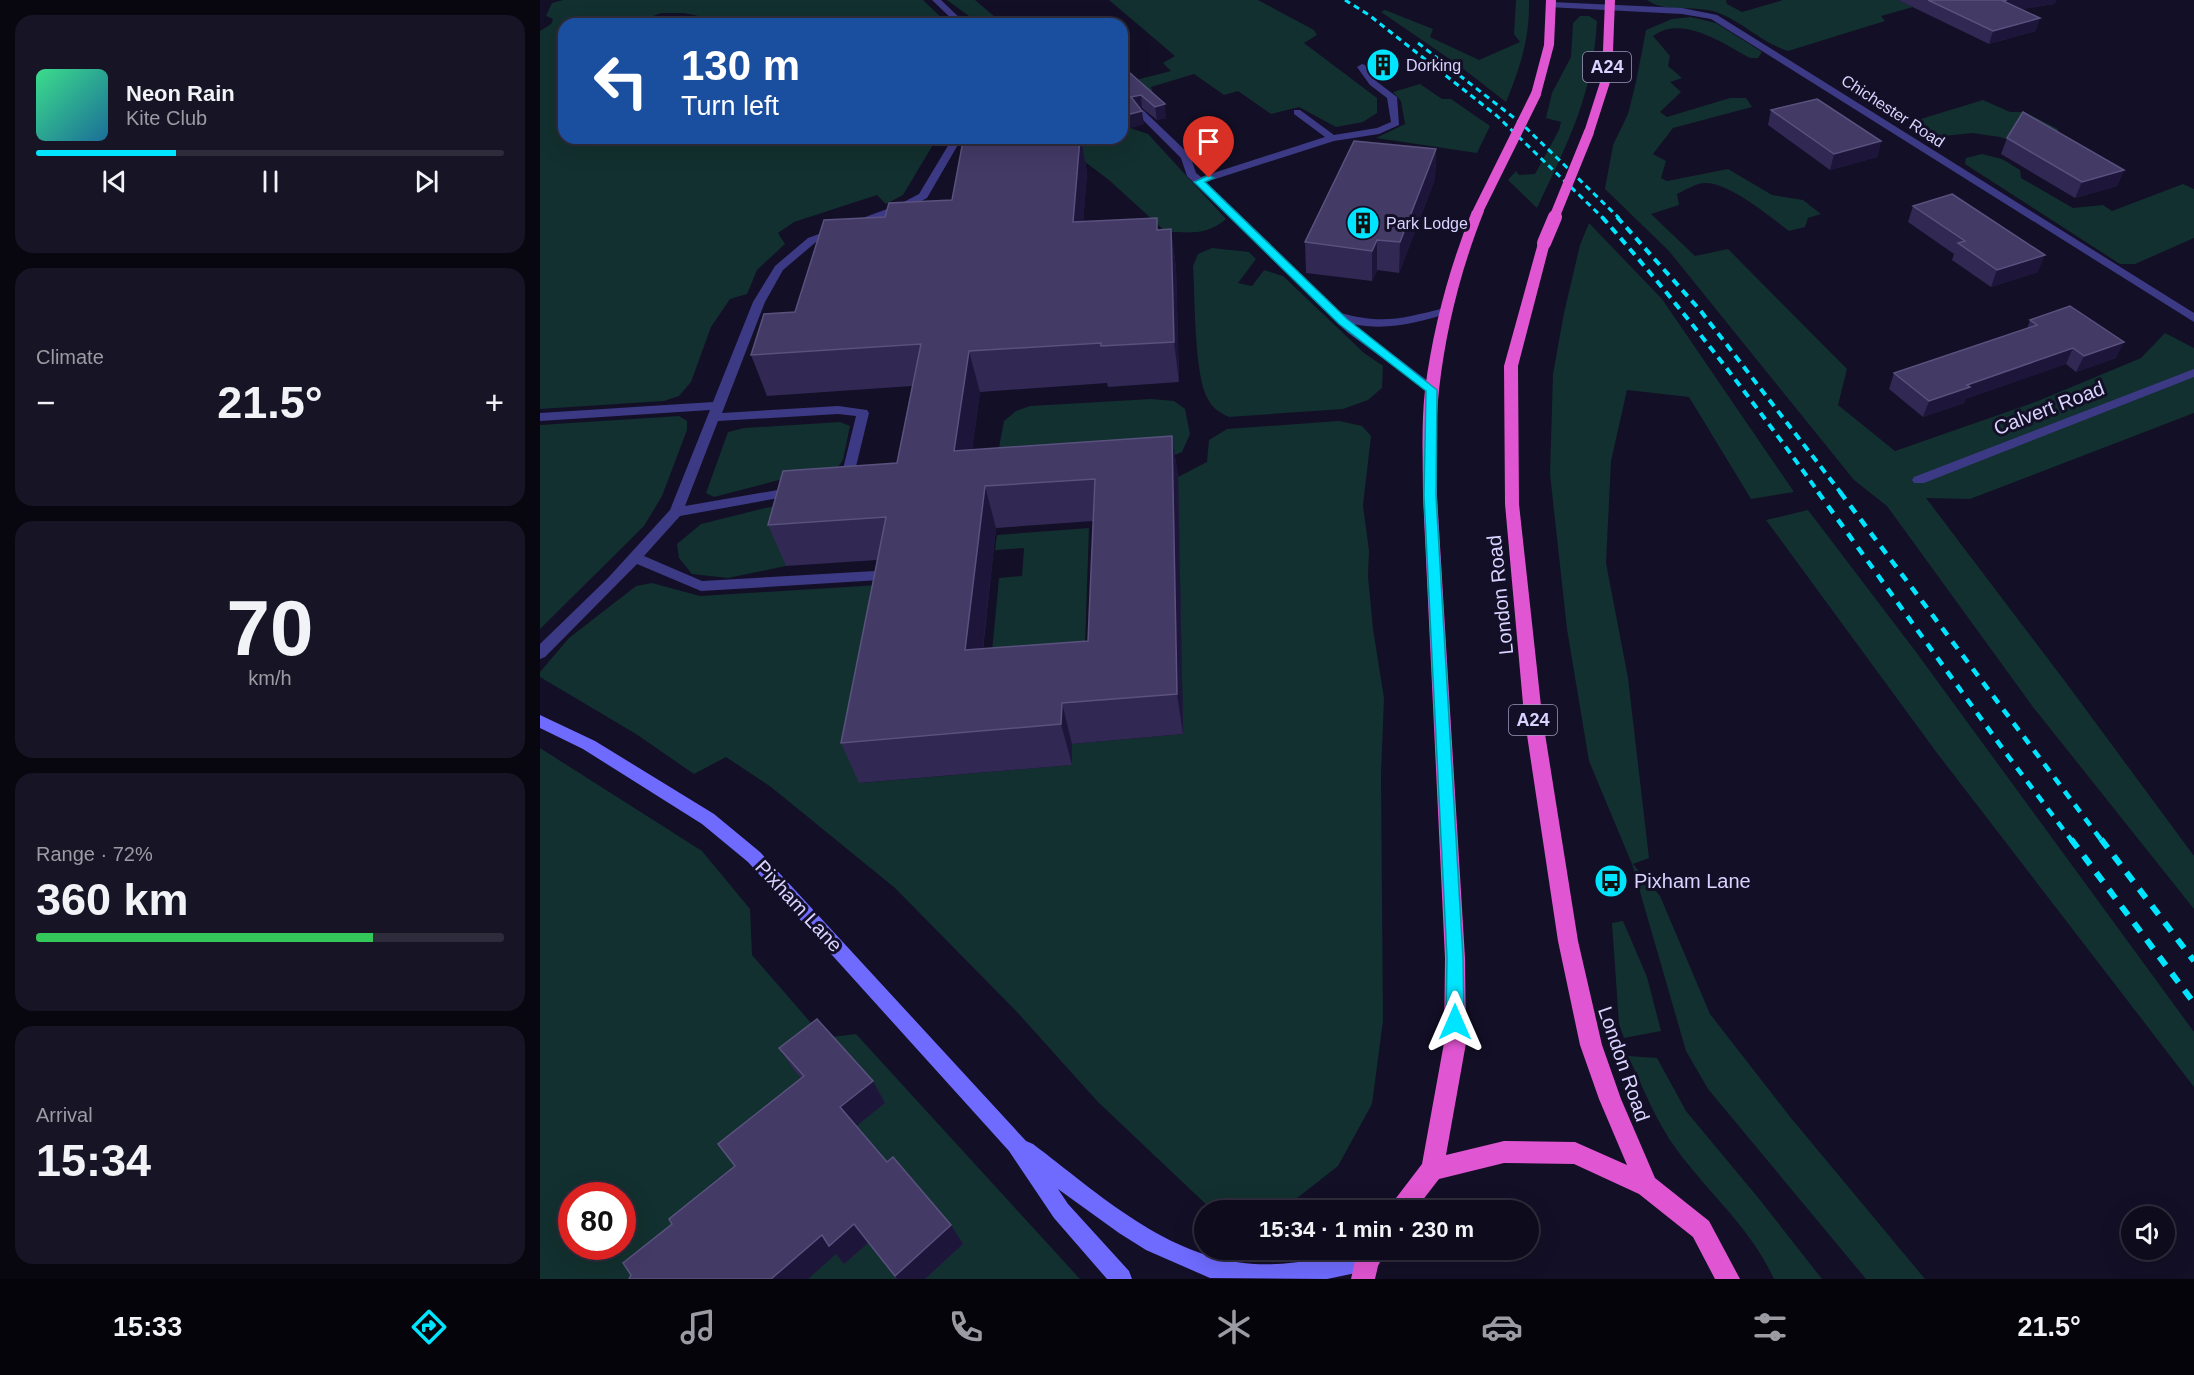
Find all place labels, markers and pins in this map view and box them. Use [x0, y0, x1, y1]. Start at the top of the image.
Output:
building icon: Dorking [1365, 47, 1401, 83]
place label: Dorking [1406, 57, 1461, 74]
pin [1183, 116, 1234, 178]
building icon: Park Lodge [1345, 205, 1381, 241]
place label: Park Lodge [1386, 215, 1468, 232]
bus stop icon: Pixham Lane [1593, 863, 1629, 899]
place label: Pixham Lane [1634, 870, 1751, 892]

